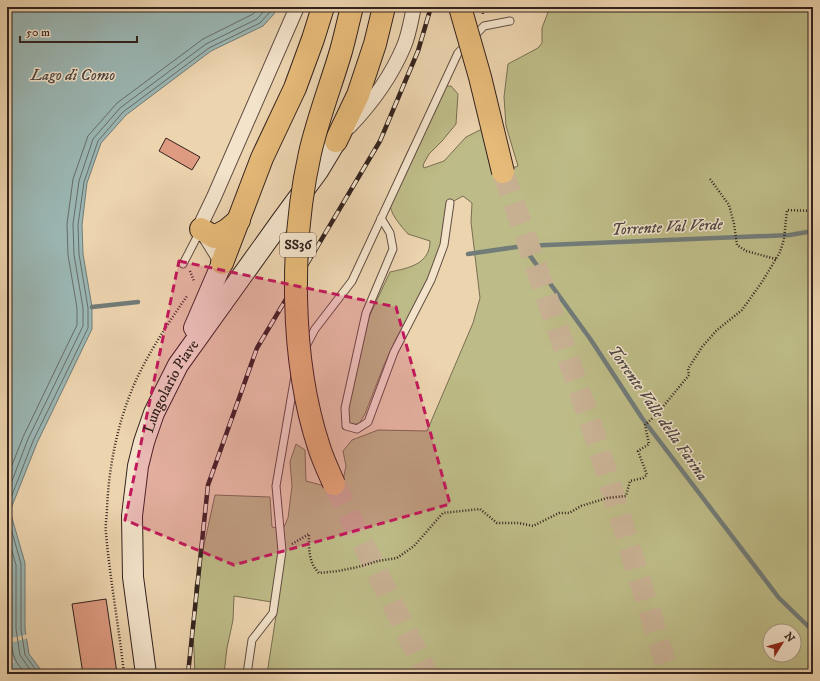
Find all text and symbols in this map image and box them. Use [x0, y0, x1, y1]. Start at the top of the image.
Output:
scale bar [20, 18, 137, 44]
text: 50 m [26, 25, 50, 40]
water label: Lago di Como [30, 65, 115, 85]
water label: Torrente Val Verde [611, 214, 724, 240]
road number: SS36 [280, 233, 316, 257]
street label: Lungolario Piave [138, 336, 203, 435]
water label: Torrente Valle della Farina [604, 342, 712, 485]
north arrow [762, 623, 802, 663]
text: N [781, 630, 797, 645]

